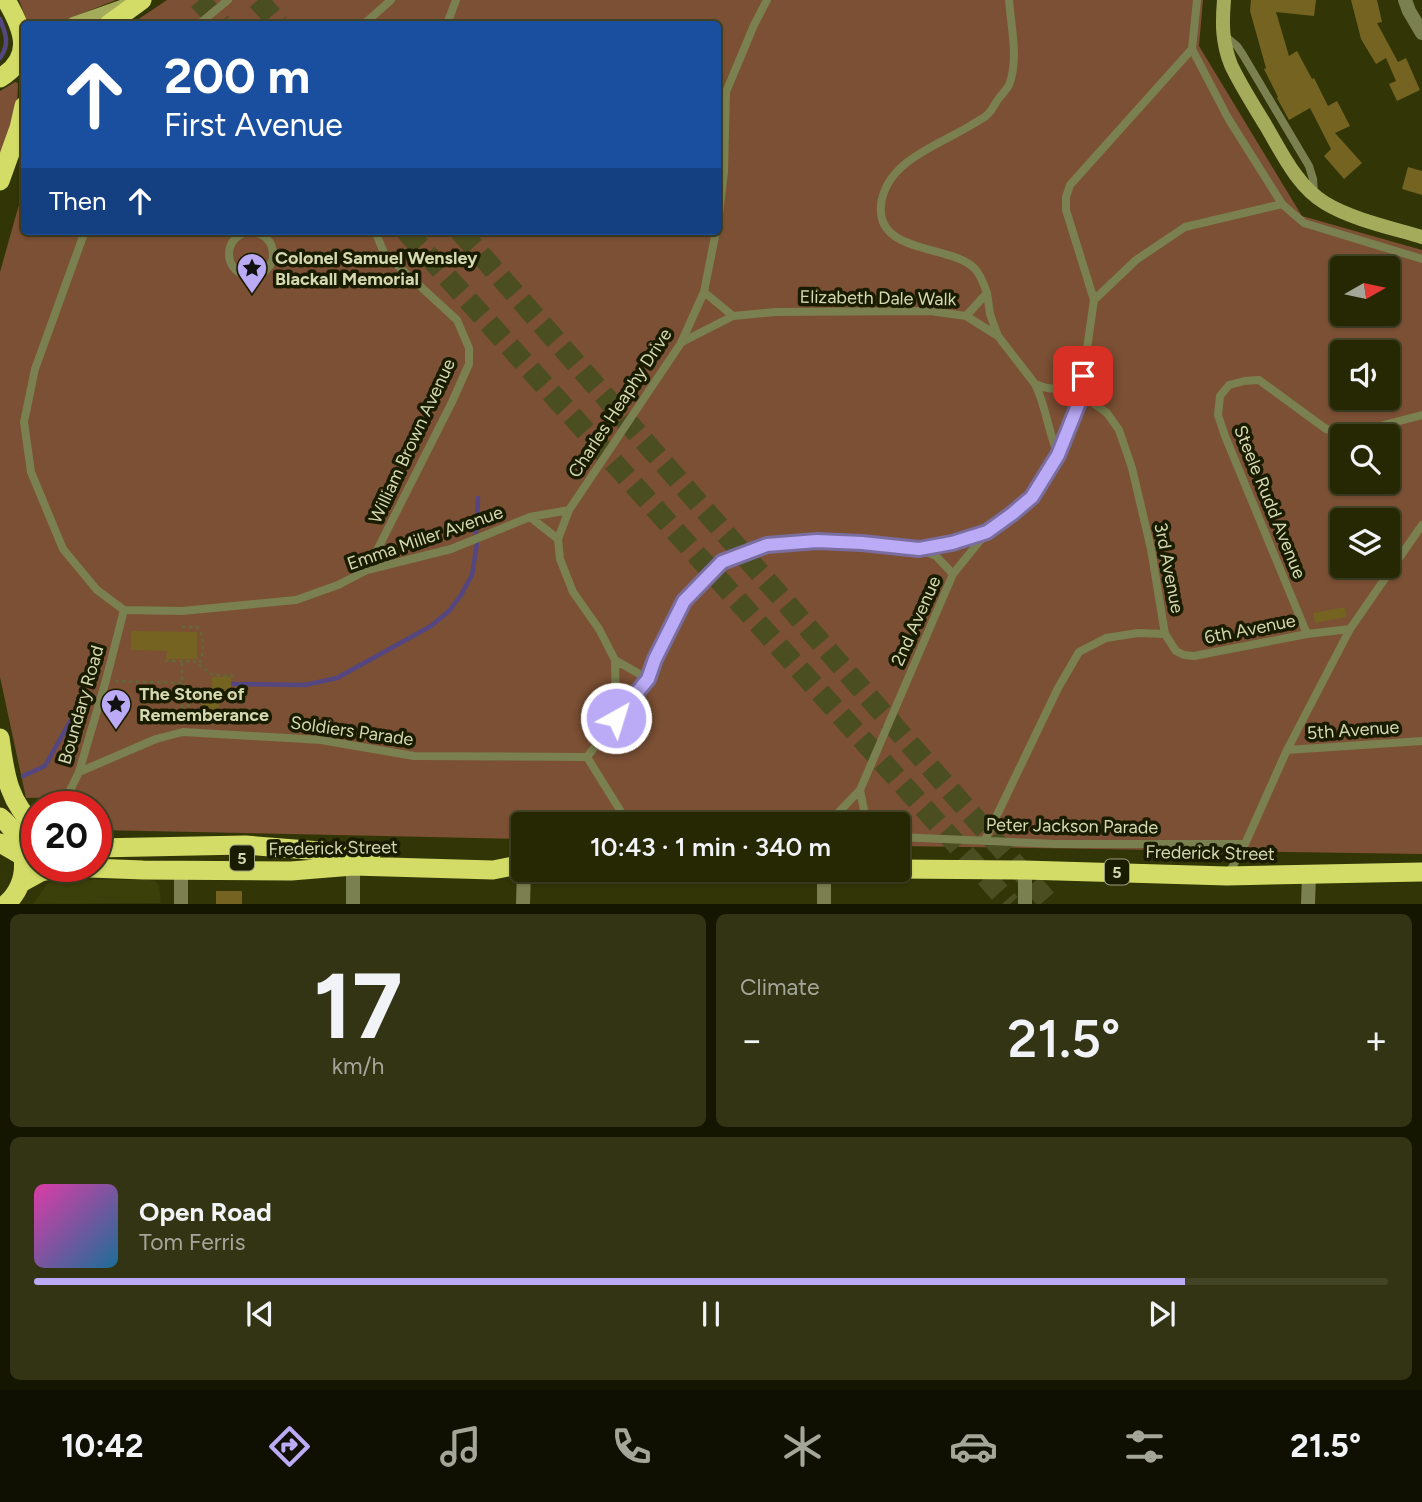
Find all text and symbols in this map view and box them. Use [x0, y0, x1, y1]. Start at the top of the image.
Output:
text: 200 m [164, 46, 310, 105]
icon: ahead [49, 49, 140, 140]
text: First Avenue [164, 106, 343, 144]
icon: ahead [121, 182, 159, 220]
text: Then [49, 185, 107, 217]
place label: Colonel Samuel Wensley Blackall Memorial [275, 247, 478, 290]
place icon: Colonel Samuel Wensley Blackall Memorial [235, 251, 269, 295]
north arrow [1330, 256, 1400, 326]
map controls [1330, 256, 1400, 578]
street label: Elizabeth Dale Walk [799, 286, 957, 310]
street label: Charles Heaphy Drive [564, 324, 677, 482]
button: sound [1330, 340, 1400, 410]
pin [1053, 346, 1113, 406]
street label: William Brown Avenue [364, 355, 460, 527]
icon: arrive [1064, 357, 1102, 395]
street label: Steele Rudd Avenue [1229, 422, 1311, 582]
button: search [1330, 424, 1400, 494]
street label: Emma Miller Avenue [344, 501, 506, 575]
button: layers [1330, 508, 1400, 578]
street label: 3rd Avenue [1149, 521, 1189, 615]
street label: 2nd Avenue [886, 573, 946, 669]
street label: 6th Avenue [1203, 609, 1298, 649]
street label: Boundary Road [54, 643, 108, 767]
position arrow [579, 681, 653, 755]
place label: The Stone of Rememberance [139, 683, 269, 726]
place icon: The Stone of Rememberance [99, 687, 133, 731]
street label: Soldiers Parade [289, 711, 415, 751]
street label: 5th Avenue [1306, 716, 1400, 744]
speed limit sign: 20 [21, 791, 112, 882]
street label: Peter Jackson Parade [986, 813, 1159, 839]
text: 10:43 · 1 min · 340 m [590, 831, 831, 863]
street label: Frederick Street [268, 836, 398, 860]
street label: Frederick Street [1145, 841, 1275, 865]
road number: 5 [230, 846, 254, 870]
road number: 5 [1105, 860, 1129, 884]
text: 17 [314, 952, 403, 1061]
text: Climate [740, 973, 819, 1001]
text: 21.5° [1007, 1008, 1121, 1070]
text: − [740, 1017, 764, 1063]
text: + [1364, 1017, 1388, 1063]
text: km/h [332, 1052, 384, 1080]
text: Open Road [139, 1196, 272, 1228]
text: Tom Ferris [139, 1228, 245, 1256]
icon: previous [241, 1295, 279, 1333]
icon: pause [692, 1295, 730, 1333]
icon: next [1143, 1295, 1181, 1333]
icon: directions [265, 1422, 314, 1471]
icon: music [436, 1422, 485, 1471]
icon: phone [607, 1422, 656, 1471]
icon: climate [778, 1422, 827, 1471]
icon: car [949, 1422, 998, 1471]
icon: filters [1120, 1422, 1169, 1471]
text: 10:42 [61, 1427, 144, 1465]
text: 21.5° [1290, 1427, 1361, 1465]

